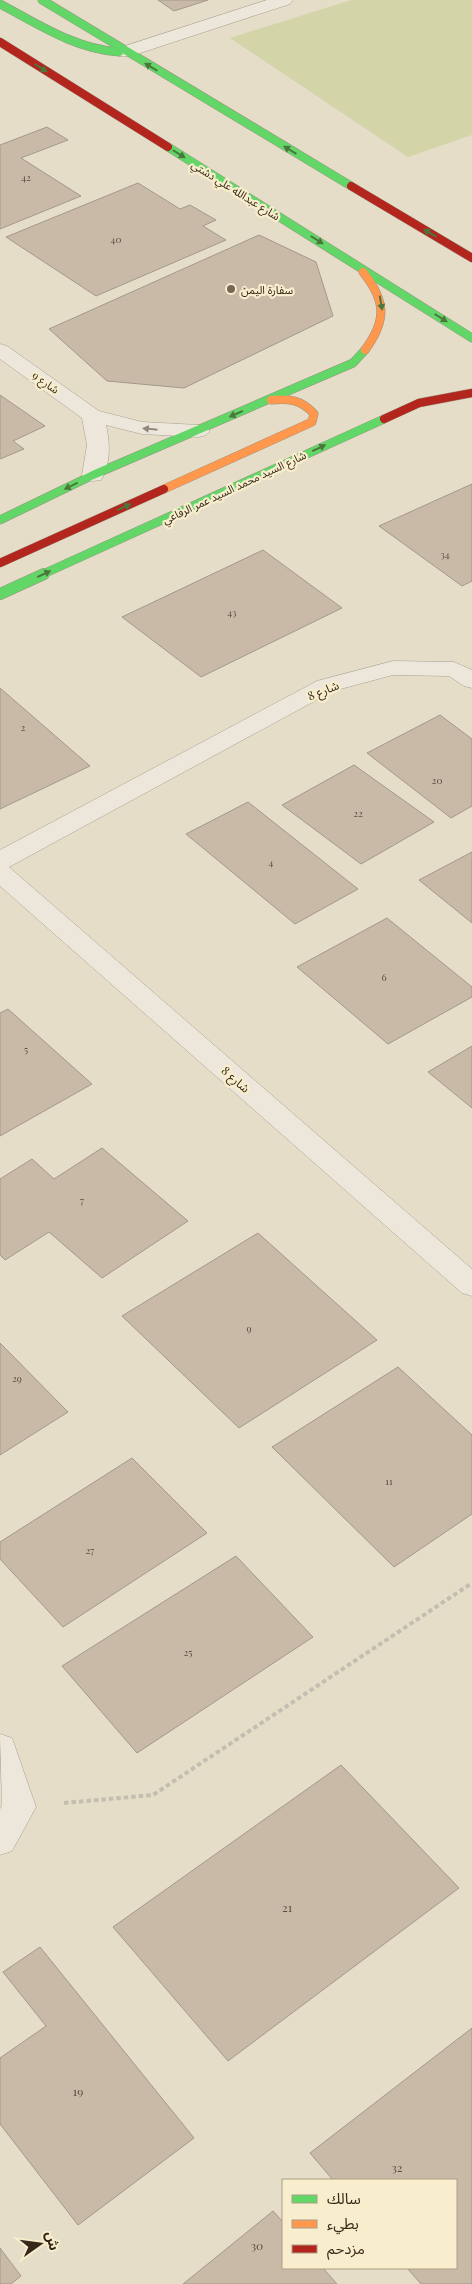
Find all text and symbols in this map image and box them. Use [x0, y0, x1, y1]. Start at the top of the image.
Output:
one-way arrow [144, 62, 157, 71]
one-way arrow [35, 63, 48, 73]
one-way arrow [284, 145, 297, 154]
one-way arrow [173, 149, 186, 159]
street label: شارع عبدالله علي دشتي [187, 157, 284, 226]
house number: 42 [21, 170, 31, 184]
one-way arrow [424, 228, 437, 237]
house number: 40 [111, 232, 121, 246]
one-way arrow [310, 236, 324, 245]
place label: سفارة اليمن [241, 282, 293, 297]
marker: سفارة اليمن [225, 283, 237, 295]
one-way arrow [377, 296, 385, 312]
one-way arrow [434, 313, 447, 322]
street label: شارع 9 [29, 367, 63, 398]
one-way arrow [229, 411, 243, 419]
one-way arrow [142, 424, 158, 432]
one-way arrow [312, 444, 326, 452]
street label: شارع السيد محمد السيد عمر الرفاعي [160, 447, 310, 529]
one-way arrow [64, 482, 78, 490]
one-way arrow [117, 503, 131, 511]
house number: 34 [440, 547, 450, 561]
one-way arrow [37, 570, 51, 578]
house number: 43 [227, 605, 237, 619]
street label: شارع 8 [305, 676, 342, 705]
house number: 2 [21, 720, 26, 734]
house number: 20 [432, 773, 442, 787]
house number: 22 [353, 806, 363, 820]
house number: 4 [269, 855, 274, 869]
house number: 6 [381, 970, 387, 984]
house number: 5 [24, 1042, 28, 1056]
street label: شارع 8 [217, 1062, 254, 1097]
house number: 7 [80, 1193, 84, 1207]
house number: 9 [246, 1321, 252, 1335]
house number: 29 [12, 1371, 22, 1385]
house number: 11 [385, 1474, 393, 1488]
house number: 27 [86, 1543, 94, 1557]
house number: 25 [184, 1645, 192, 1659]
house number: 21 [282, 1899, 293, 1915]
house number: 19 [73, 2083, 83, 2099]
house number: 32 [391, 2159, 403, 2175]
legend [282, 2179, 457, 2269]
text: سالك [327, 2188, 361, 2208]
text: بطيء [327, 2213, 359, 2235]
north arrow [15, 2219, 65, 2269]
text: ش [42, 2229, 65, 2252]
house number: 30 [251, 2237, 263, 2253]
text: مزدحم [327, 2238, 365, 2260]

